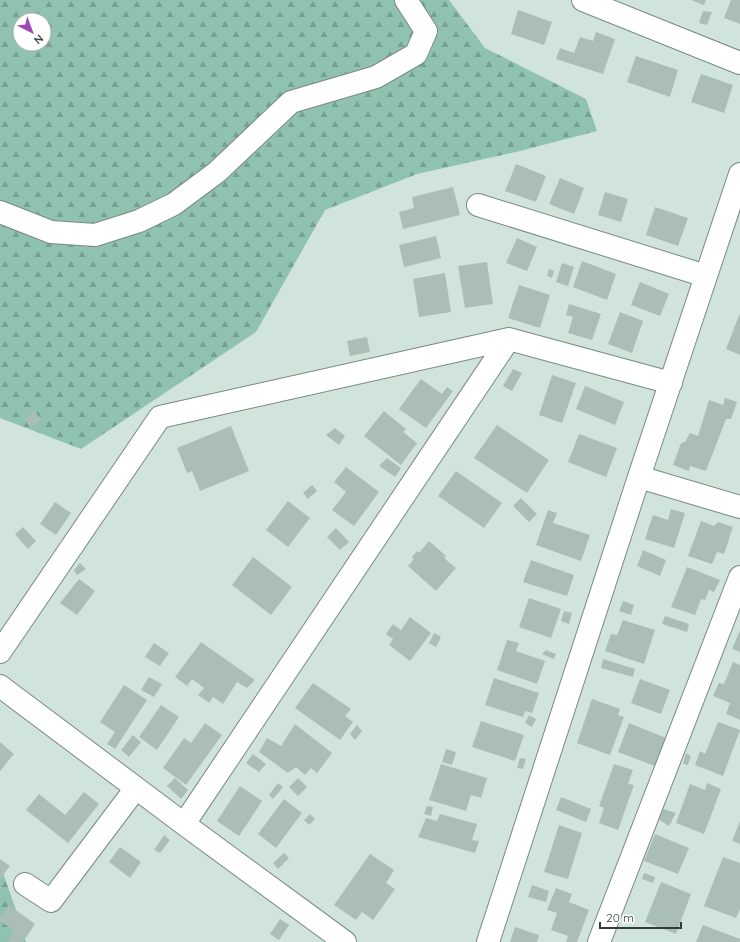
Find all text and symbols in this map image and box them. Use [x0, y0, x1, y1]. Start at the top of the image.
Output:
north arrow [12, 12, 52, 52]
text: N [31, 32, 46, 47]
scale bar [600, 904, 681, 930]
text: 20 m [606, 910, 634, 925]

